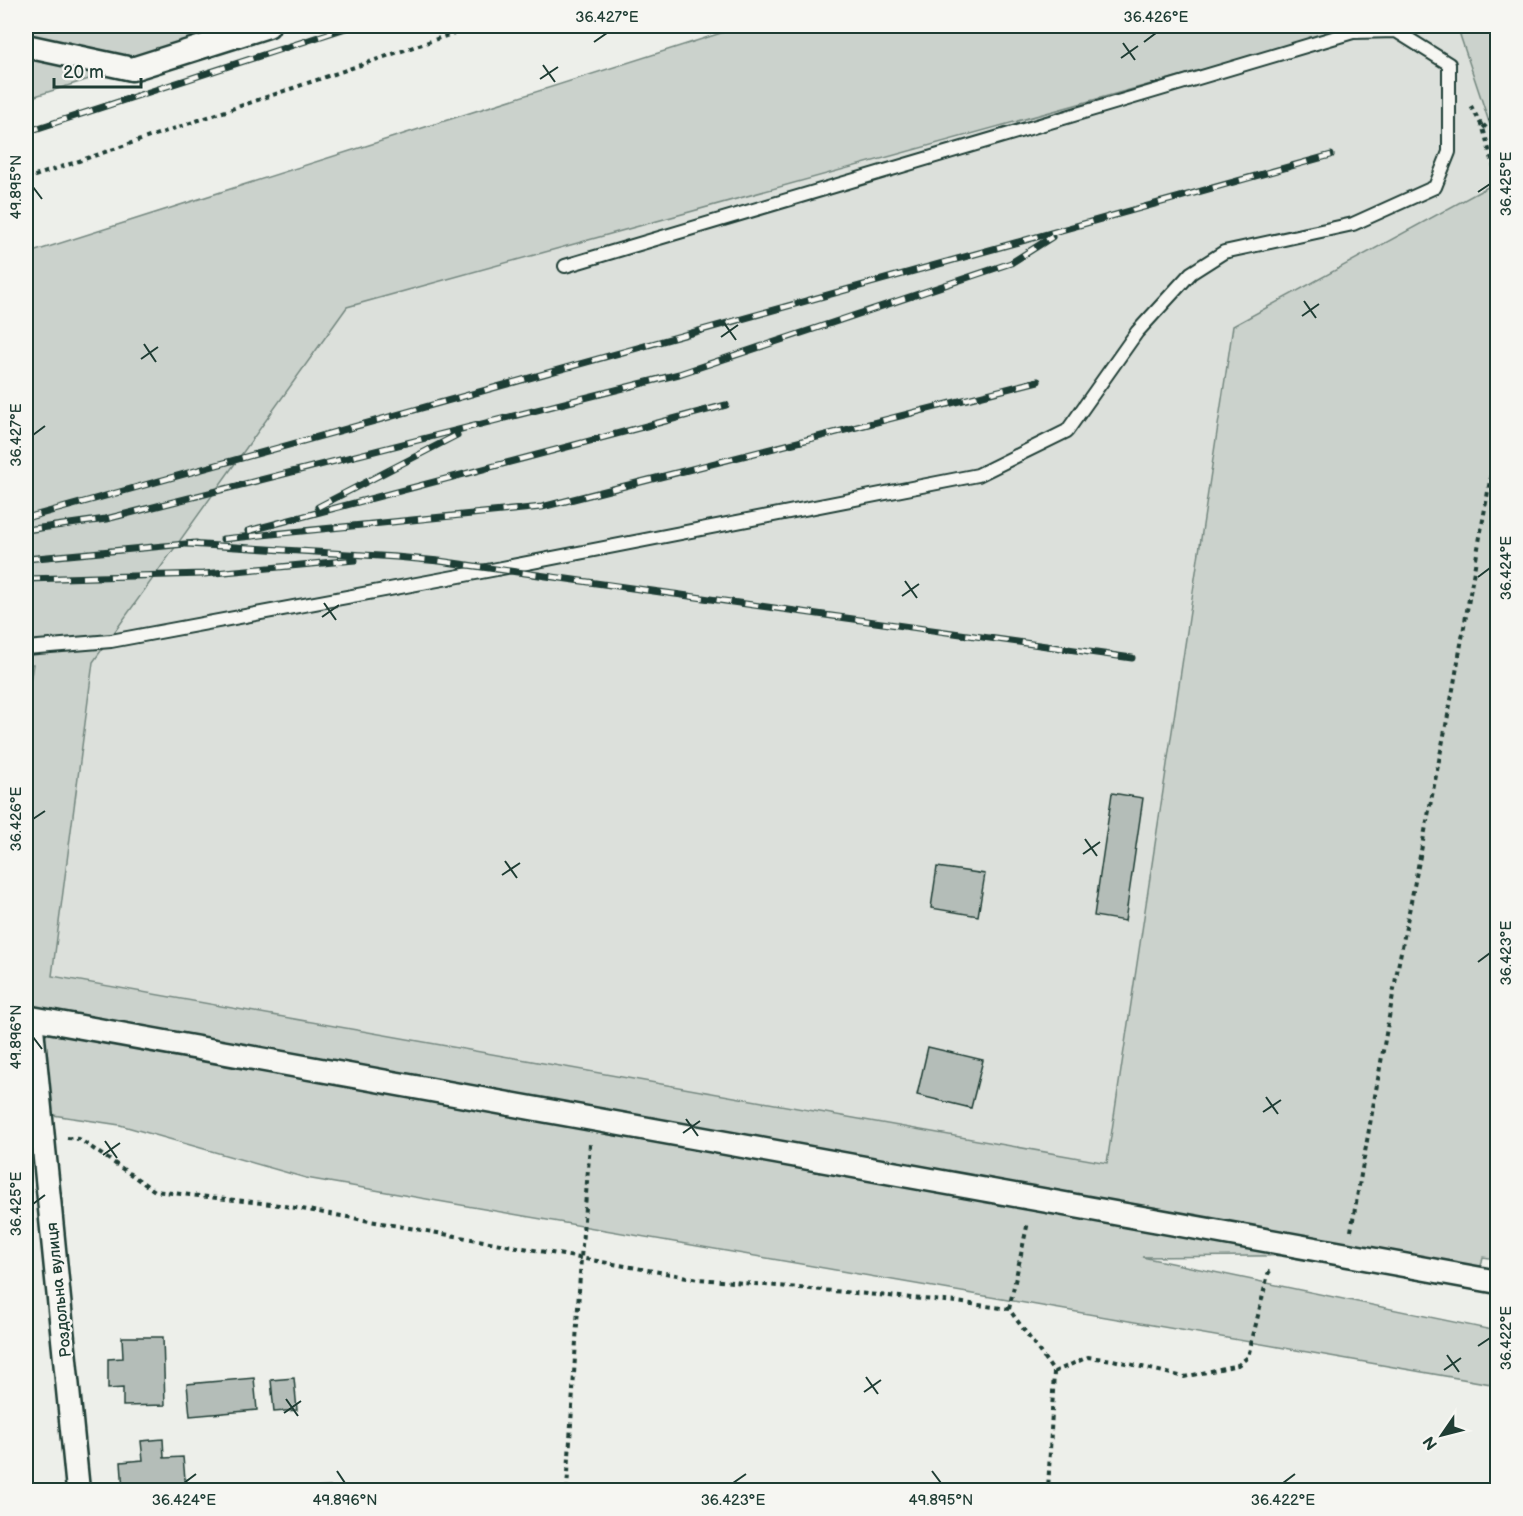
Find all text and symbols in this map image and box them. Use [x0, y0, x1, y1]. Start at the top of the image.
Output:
text: 36.427°E [575, 8, 639, 27]
text: 36.426°E [1124, 8, 1189, 27]
scale bar [54, 51, 141, 89]
text: 20 m [63, 62, 104, 83]
text: 36.425°E [1497, 152, 1516, 216]
text: 49.895°N [7, 155, 26, 219]
text: 36.427°E [7, 403, 26, 467]
text: 36.424°E [1497, 536, 1516, 600]
text: 36.426°E [7, 786, 26, 851]
text: 36.423°E [1497, 921, 1516, 985]
text: 49.896°N [7, 1004, 26, 1070]
text: 36.425°E [7, 1172, 26, 1236]
street label: Роздольна вулиця [43, 1221, 76, 1358]
text: 36.422°E [1497, 1306, 1516, 1370]
north arrow [1412, 1405, 1472, 1465]
text: N [1420, 1432, 1442, 1453]
text: 36.424°E [152, 1491, 216, 1510]
text: 49.896°N [312, 1491, 378, 1510]
text: 36.423°E [701, 1491, 765, 1510]
text: 49.895°N [909, 1491, 973, 1510]
text: 36.422°E [1251, 1491, 1315, 1510]

